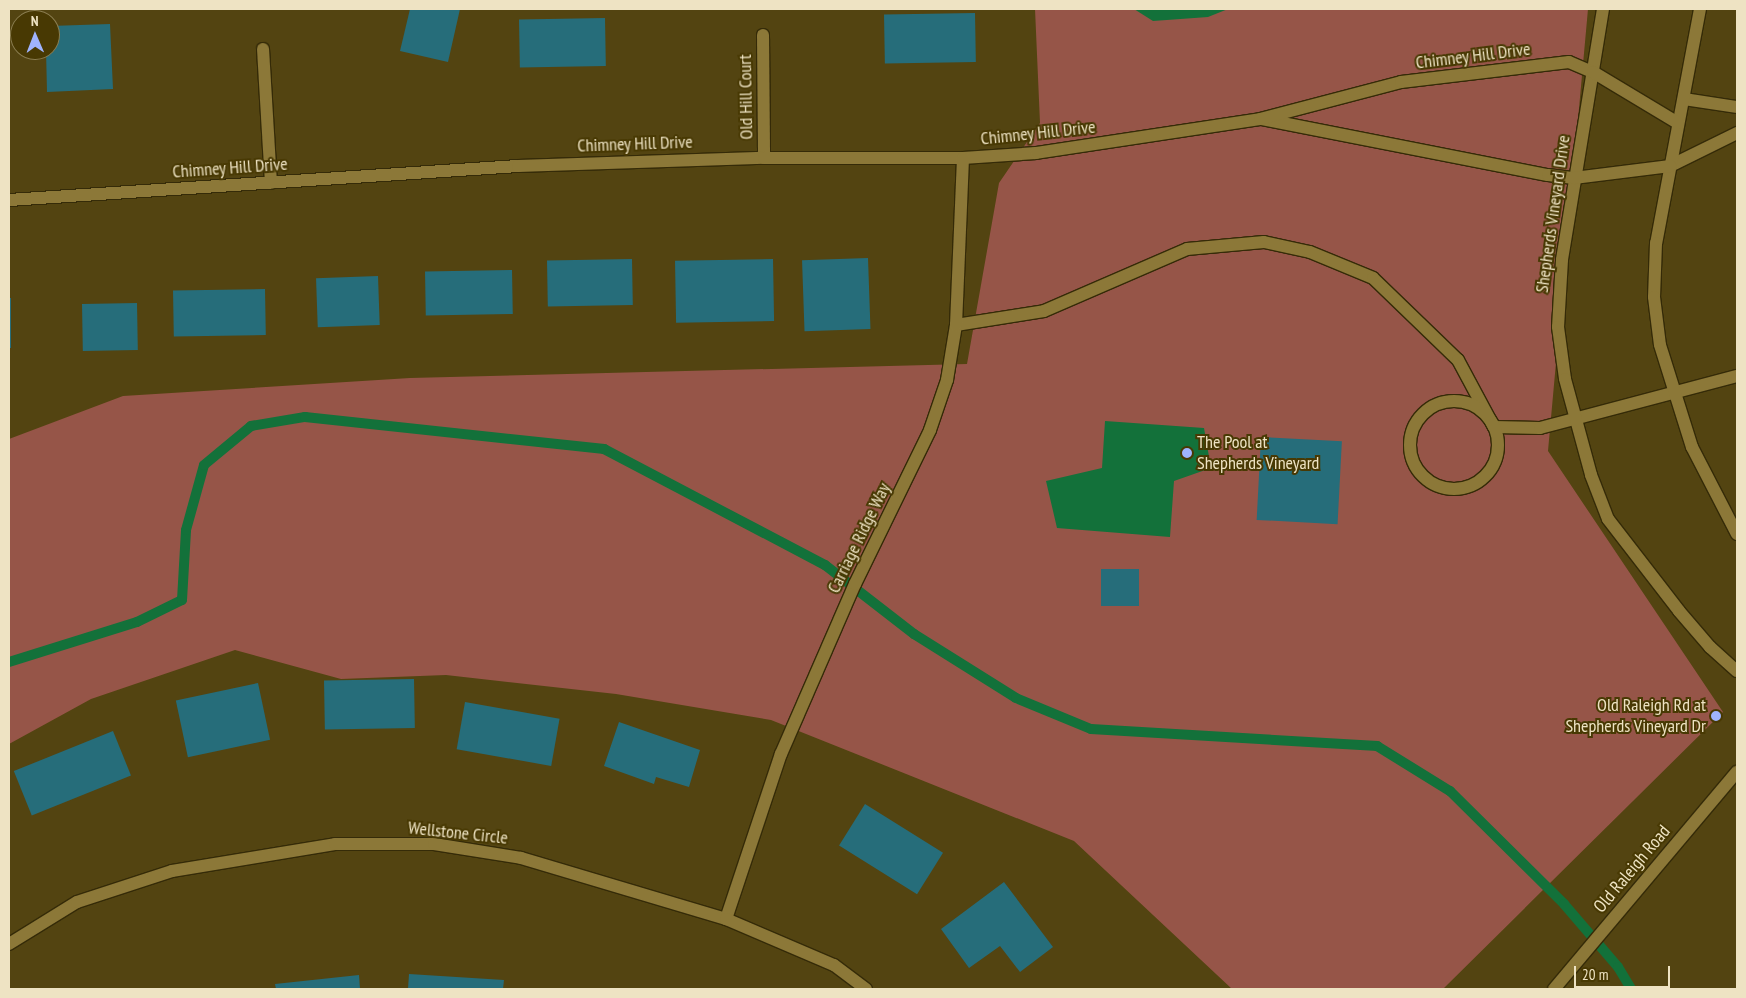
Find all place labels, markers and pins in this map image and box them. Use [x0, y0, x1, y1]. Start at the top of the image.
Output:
place label: The Pool at Shepherds Vineyard [1197, 432, 1320, 474]
marker: The Pool at Shepherds Vineyard [1181, 447, 1193, 459]
place label: Old Raleigh Rd at Shepherds Vineyard Dr [1565, 695, 1706, 738]
marker: Old Raleigh Rd at Shepherds Vineyard Dr [1710, 710, 1722, 722]

